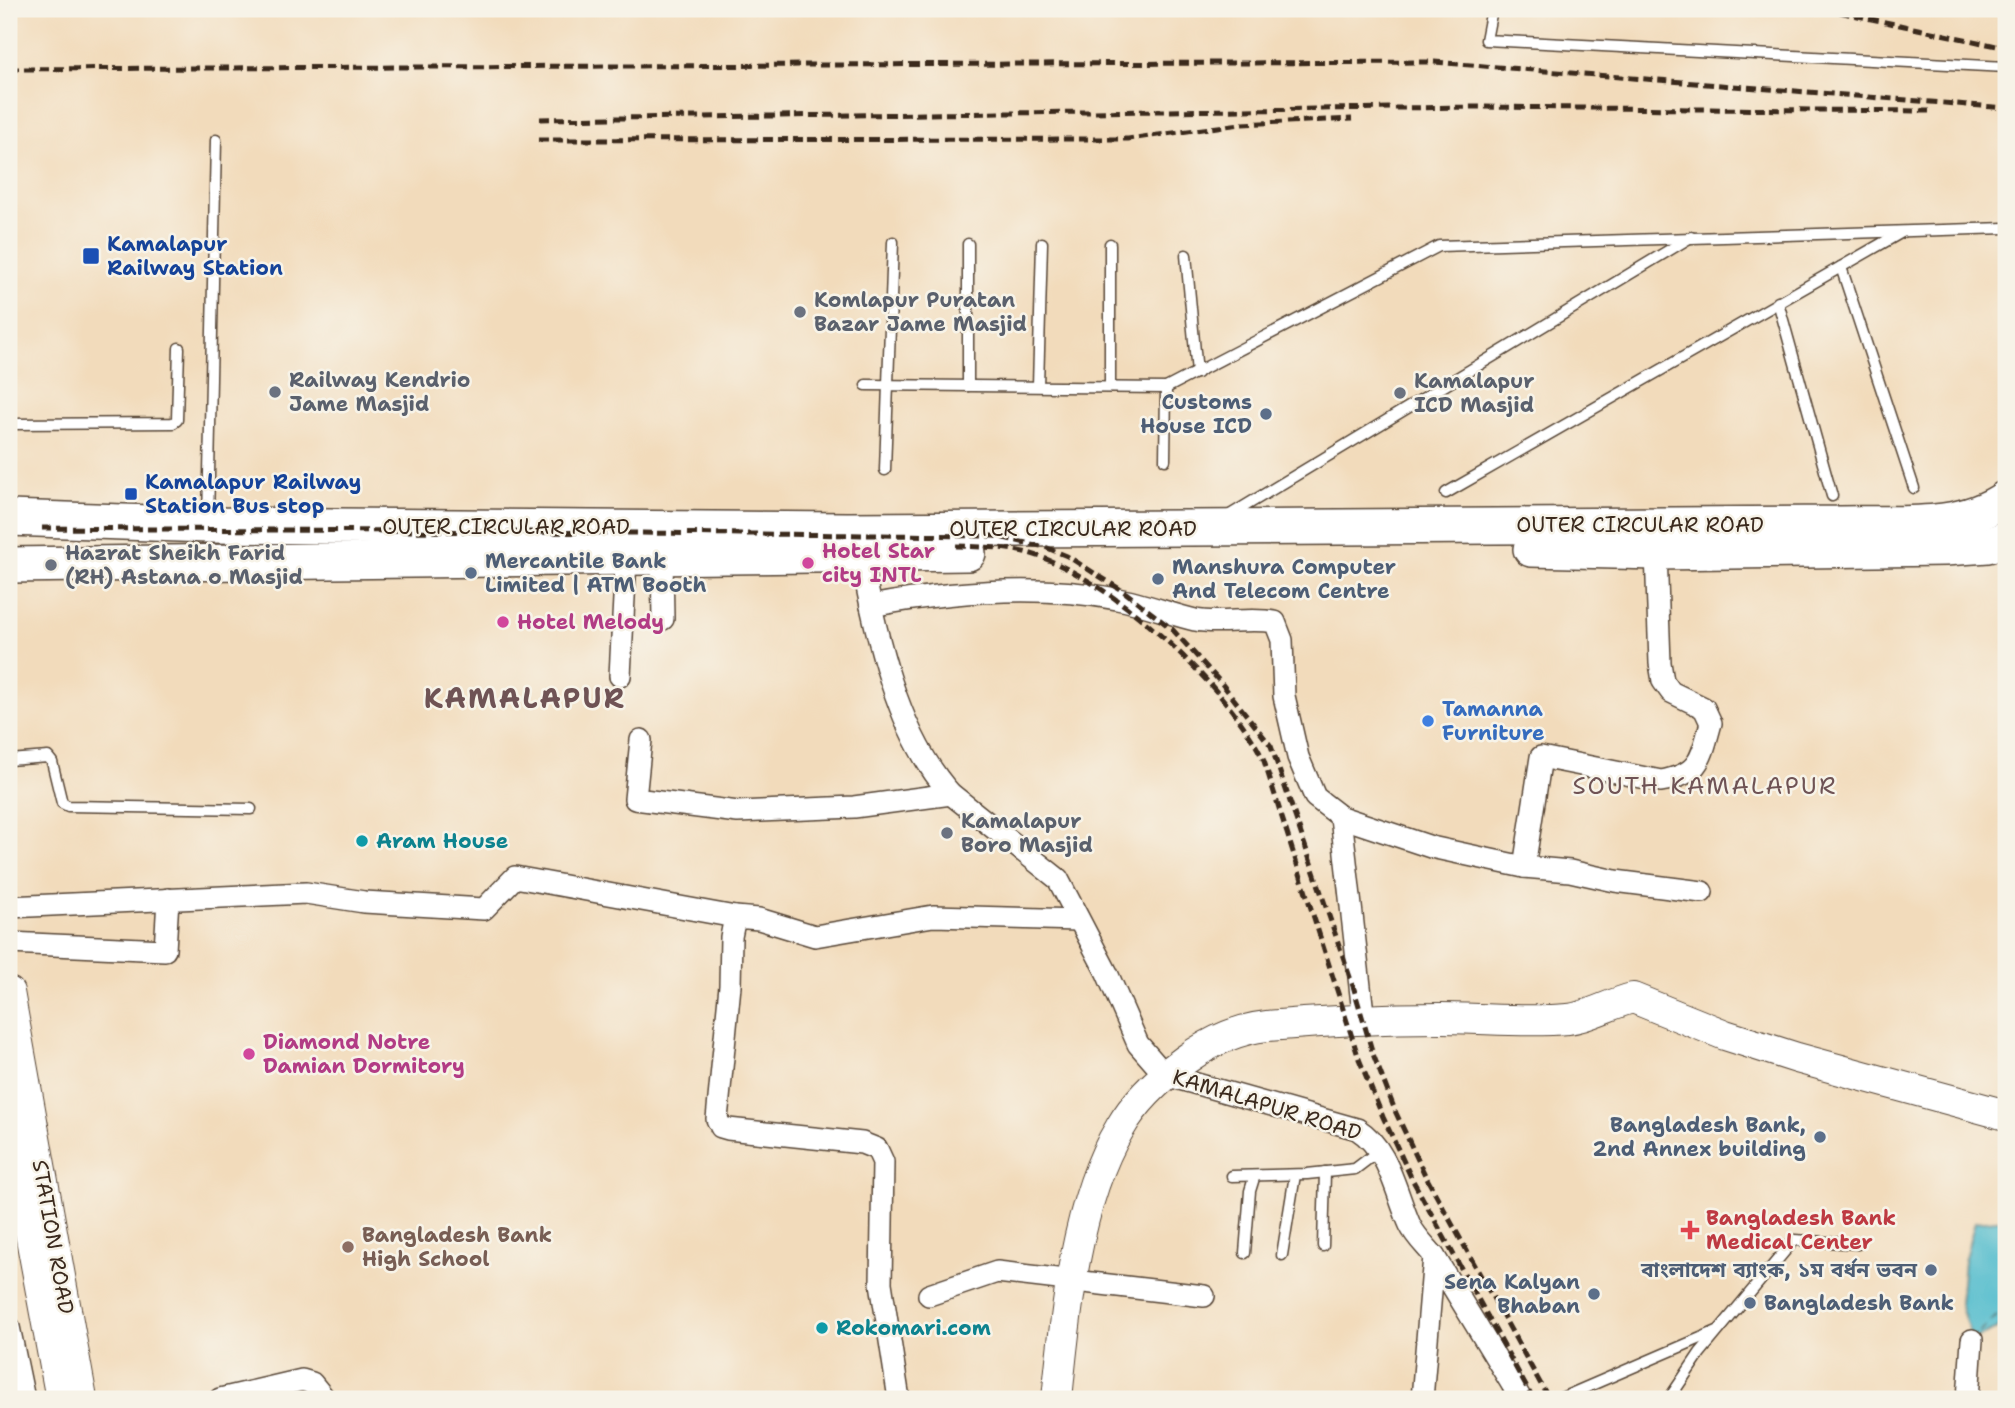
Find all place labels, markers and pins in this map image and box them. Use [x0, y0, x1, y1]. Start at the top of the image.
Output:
place label: Kamalapur Railway Station [107, 230, 283, 282]
marker: Kamalapur Railway Station [81, 246, 101, 266]
place label: Komlapur Puratan Bazar Jame Masjid [814, 286, 1027, 338]
marker: Komlapur Puratan Bazar Jame Masjid [792, 304, 808, 320]
place label: Railway Kendrio Jame Masjid [289, 366, 470, 418]
place label: Kamalapur ICD Masjid [1414, 367, 1535, 419]
marker: Railway Kendrio Jame Masjid [267, 384, 283, 400]
marker: Kamalapur ICD Masjid [1392, 385, 1408, 401]
place label: Customs House ICD [1140, 388, 1252, 440]
marker: Customs House ICD [1258, 406, 1274, 422]
place label: Kamalapur Railway Station Bus stop [145, 468, 361, 520]
marker: Kamalapur Railway Station Bus stop [123, 486, 139, 502]
place label: Hotel Star city INTL [822, 537, 935, 589]
place label: Hazrat Sheikh Farid (RH) Astana o Masjid [65, 539, 303, 591]
place label: Mercantile Bank Limited | ATM Booth [485, 547, 707, 599]
place label: Manshura Computer And Telecom Centre [1172, 553, 1396, 605]
marker: Hotel Star city INTL [800, 555, 816, 571]
marker: Hazrat Sheikh Farid (RH) Astana o Masjid [43, 557, 59, 573]
marker: Mercantile Bank Limited | ATM Booth [463, 565, 479, 581]
marker: Manshura Computer And Telecom Centre [1150, 571, 1166, 587]
place label: Hotel Melody [517, 608, 664, 636]
marker: Hotel Melody [495, 614, 511, 630]
place label: Tamanna Furniture [1442, 695, 1545, 747]
marker: Tamanna Furniture [1420, 713, 1436, 729]
place label: Kamalapur Boro Masjid [961, 807, 1093, 859]
marker: Kamalapur Boro Masjid [939, 825, 955, 841]
place label: Aram House [376, 827, 508, 855]
marker: Aram House [354, 833, 370, 849]
place label: Diamond Notre Damian Dormitory [263, 1028, 465, 1080]
marker: Diamond Notre Damian Dormitory [241, 1046, 257, 1062]
place label: Bangladesh Bank, 2nd Annex building [1592, 1111, 1806, 1163]
marker: Bangladesh Bank, 2nd Annex building [1812, 1129, 1828, 1145]
place label: Bangladesh Bank Medical Center [1706, 1204, 1896, 1256]
marker: Bangladesh Bank Medical Center [1680, 1220, 1700, 1240]
place label: Bangladesh Bank High School [362, 1221, 552, 1273]
marker: Bangladesh Bank High School [340, 1239, 356, 1255]
place label: বাংলাদেশ ব্যাংক, ১ম বর্ধন ভবন [1640, 1256, 1918, 1284]
marker: বাংলাদেশ ব্যাংক, ১ম বর্ধন ভবন [1923, 1262, 1939, 1278]
place label: Sena Kalyan Bhaban [1444, 1268, 1580, 1320]
marker: Sena Kalyan Bhaban [1586, 1286, 1602, 1302]
place label: Bangladesh Bank [1764, 1289, 1954, 1317]
marker: Bangladesh Bank [1742, 1295, 1758, 1311]
place label: Rokomari.com [836, 1314, 991, 1342]
marker: Rokomari.com [814, 1320, 830, 1336]

